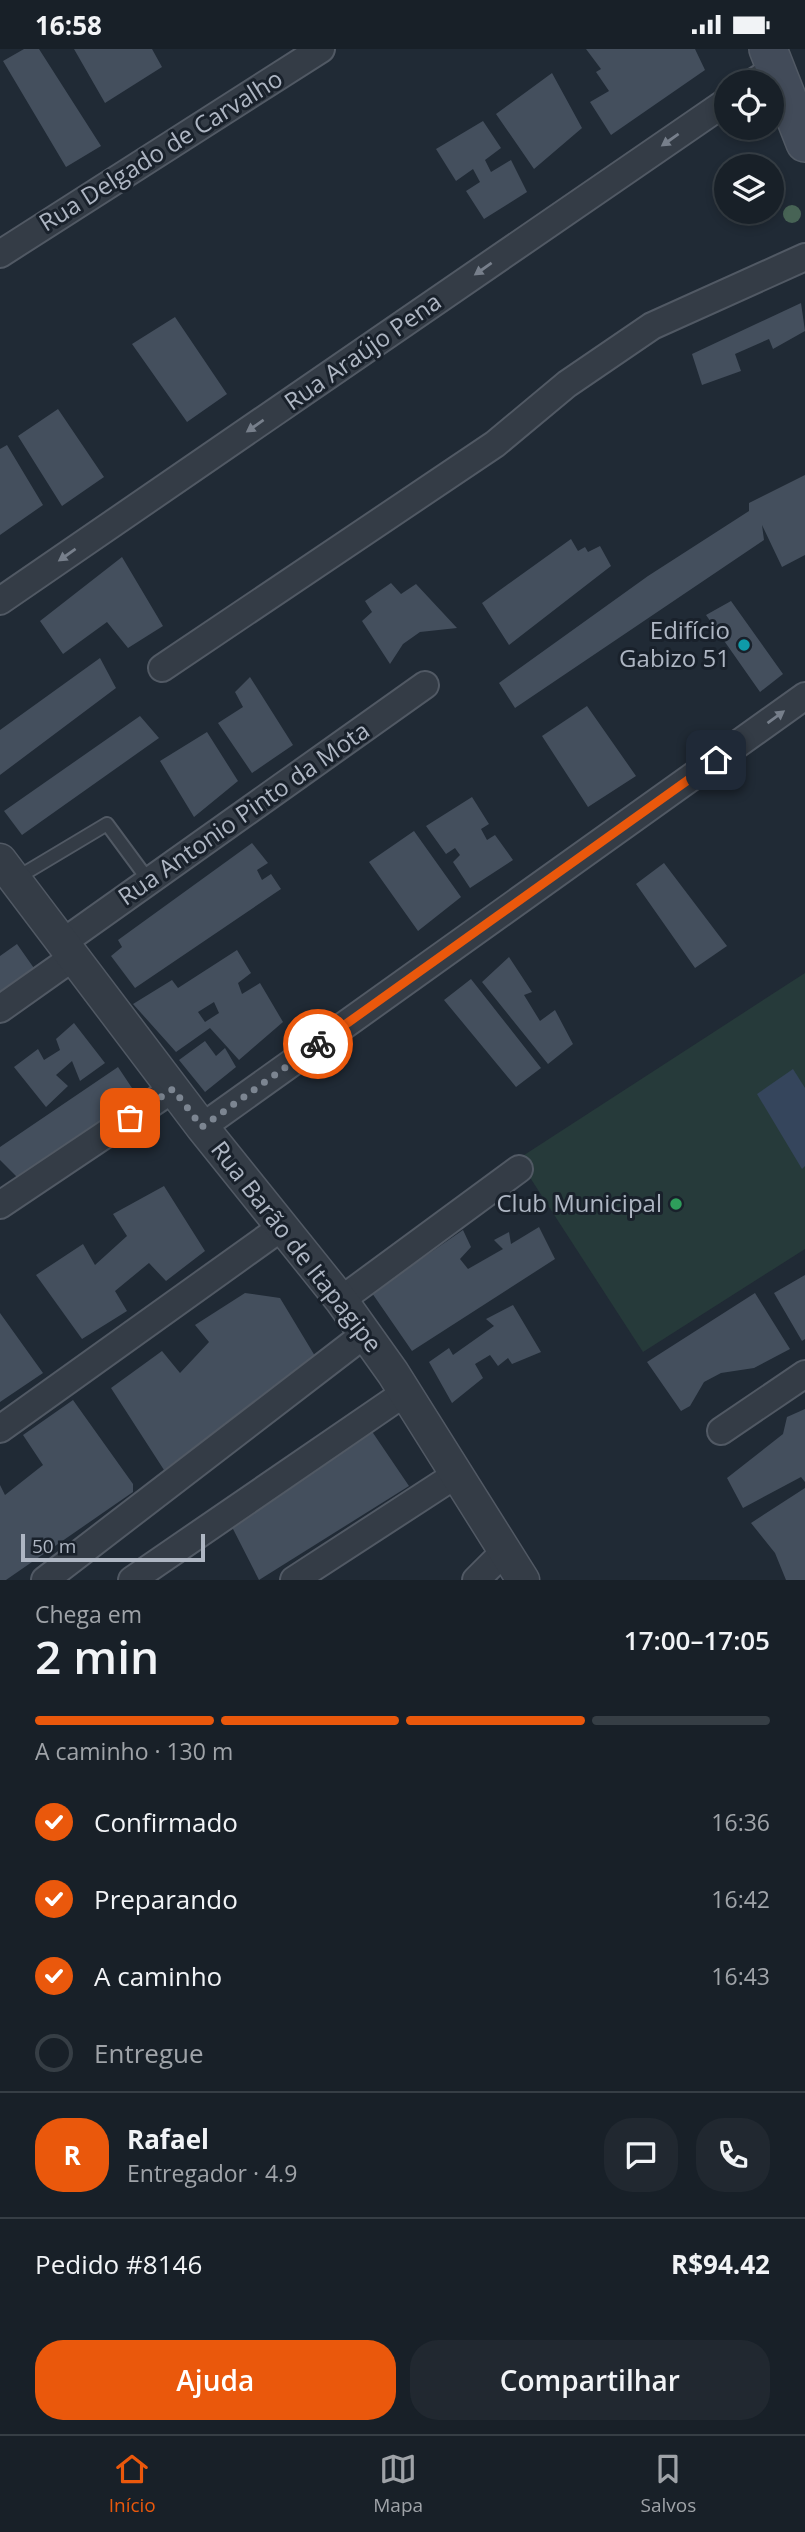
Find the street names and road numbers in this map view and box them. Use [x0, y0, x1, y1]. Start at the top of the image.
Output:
street label: Rua Delgado de Carvalho [32, 61, 288, 238]
street label: Rua Araújo Pena [277, 284, 447, 417]
street label: Rua Antonio Pinto da Mota [111, 713, 375, 912]
street label: Rua Barão de Itapagipe [204, 1133, 390, 1359]

